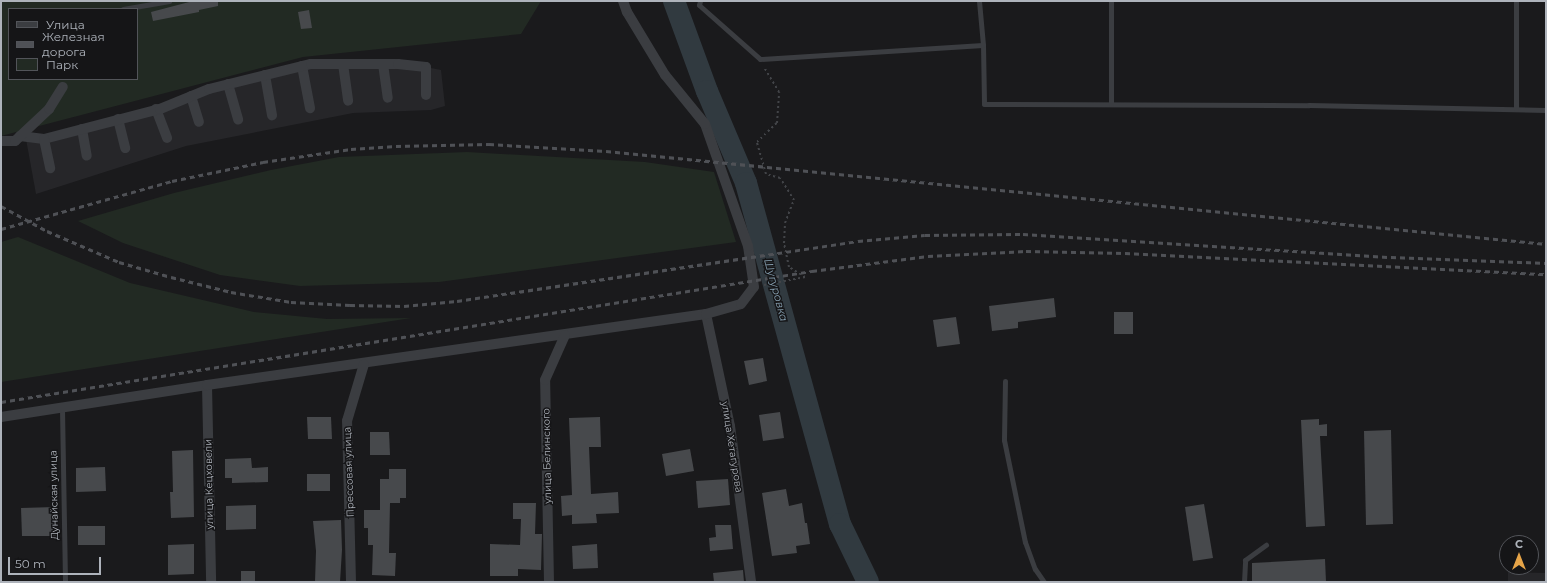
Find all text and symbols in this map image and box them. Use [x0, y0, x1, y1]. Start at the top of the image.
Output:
legend [8, 8, 138, 80]
text: Улица [46, 17, 85, 32]
text: Железная дорога [42, 29, 105, 59]
text: Парк [46, 57, 78, 72]
water label: Шугуровка [761, 257, 791, 323]
street label: улица Хетагурова [719, 401, 745, 493]
street label: улица Белинского [540, 408, 554, 504]
street label: Прессовая улица [341, 427, 357, 517]
street label: улица Кецховели [202, 439, 216, 529]
street label: Дунайская улица [47, 450, 61, 540]
north arrow [1499, 535, 1539, 575]
text: С [1515, 537, 1523, 551]
scale bar [10, 549, 103, 575]
text: 50 m [15, 556, 46, 571]

